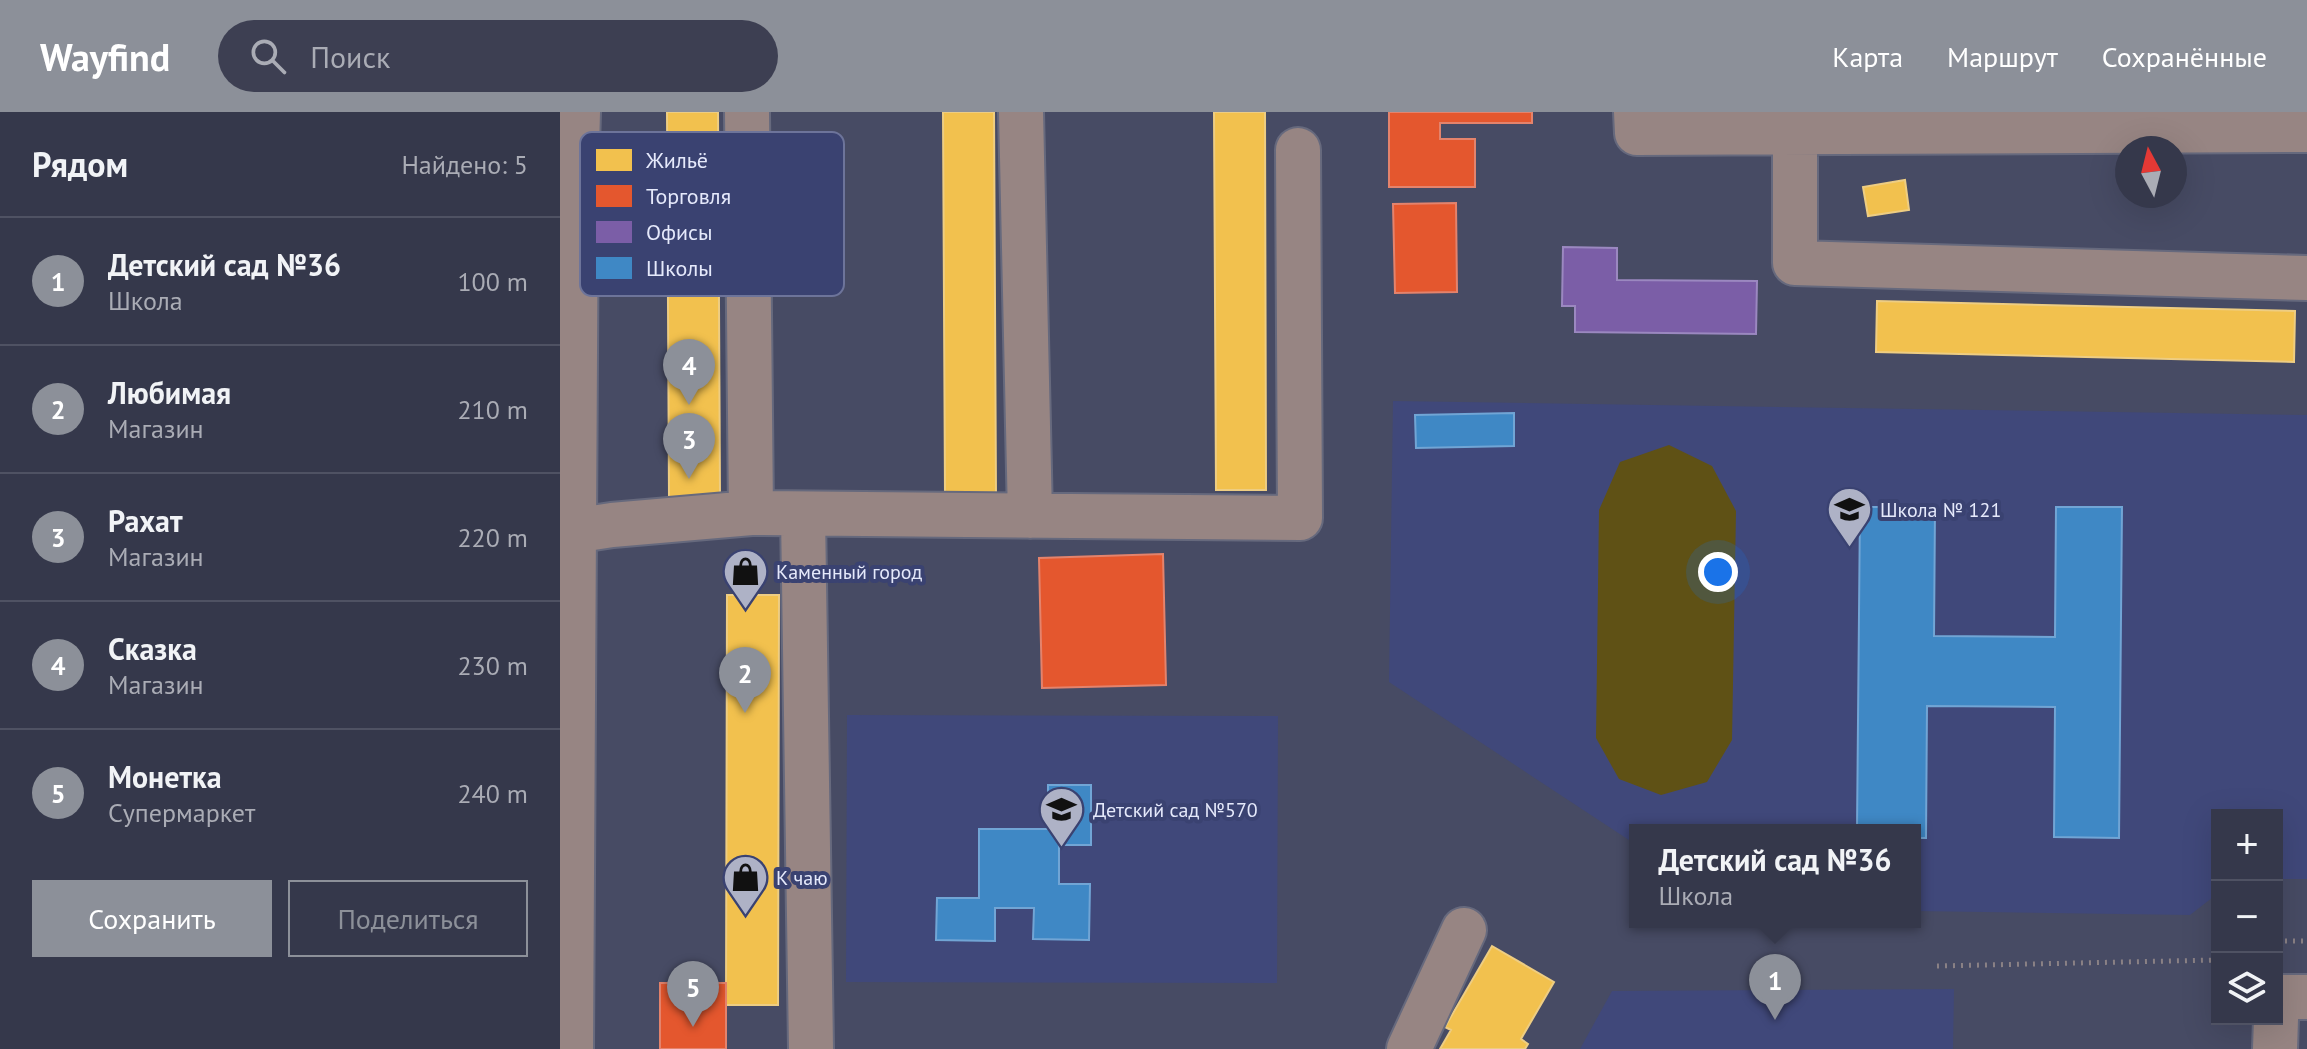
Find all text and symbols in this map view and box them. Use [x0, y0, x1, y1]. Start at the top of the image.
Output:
search box [218, 20, 778, 92]
text: Wayfind [40, 32, 170, 81]
icon: search [246, 34, 290, 78]
text: Поиск [310, 37, 390, 76]
text: Карта [1832, 38, 1903, 75]
text: Маршрут [1947, 38, 2058, 75]
text: Сохранённые [2102, 38, 2267, 75]
legend [580, 132, 844, 296]
north arrow [2115, 136, 2187, 208]
text: Рядом [32, 142, 128, 186]
text: Жильё [645, 146, 708, 174]
text: Найдено: 5 [401, 148, 528, 181]
text: Торговля [646, 182, 731, 210]
text: Офисы [646, 218, 712, 246]
text: Детский сад №36 [108, 245, 341, 284]
text: Школы [646, 254, 713, 282]
text: 1 [51, 265, 65, 298]
text: 100 m [457, 265, 528, 298]
text: Школа [108, 284, 183, 317]
pin: 4 [663, 339, 715, 405]
text: Любимая [108, 373, 231, 412]
text: 2 [51, 393, 65, 426]
text: 210 m [457, 393, 528, 426]
text: Магазин [108, 412, 204, 445]
pin: 3 [663, 413, 715, 479]
school or university icon: Школа № 121 [1825, 486, 1873, 549]
place label: Школа № 121 [1880, 497, 2001, 523]
text: Рахат [108, 501, 183, 540]
text: 3 [51, 521, 65, 554]
text: 220 m [457, 521, 528, 554]
text: Магазин [108, 540, 204, 573]
shop icon: Каменный город [721, 548, 769, 611]
your location [1698, 552, 1738, 592]
place label: Каменный город [776, 559, 922, 585]
text: Сказка [108, 629, 197, 668]
pin: 2 [719, 647, 771, 713]
text: 4 [51, 649, 65, 682]
text: 230 m [457, 649, 528, 682]
text: Магазин [108, 668, 204, 701]
text: Монетка [108, 757, 222, 796]
text: 5 [51, 777, 65, 810]
text: 240 m [457, 777, 528, 810]
school or university icon: Детский сад №570 [1038, 786, 1086, 849]
text: Супермаркет [108, 796, 255, 829]
place label: Детский сад №570 [1093, 797, 1258, 823]
map controls [2211, 809, 2283, 1025]
button: + [2211, 809, 2283, 881]
popup [1629, 824, 1921, 928]
text: Детский сад №36 [1658, 840, 1892, 879]
shop icon: К чаю [721, 854, 769, 917]
place label: К чаю [776, 865, 828, 891]
text: Школа [1658, 879, 1733, 912]
button: Сохранить [32, 880, 272, 957]
button: Поделиться [288, 880, 528, 957]
button: − [2211, 881, 2283, 953]
button: layers [2211, 953, 2283, 1025]
pin: 1 [1749, 954, 1801, 1020]
pin: 5 [667, 961, 719, 1027]

